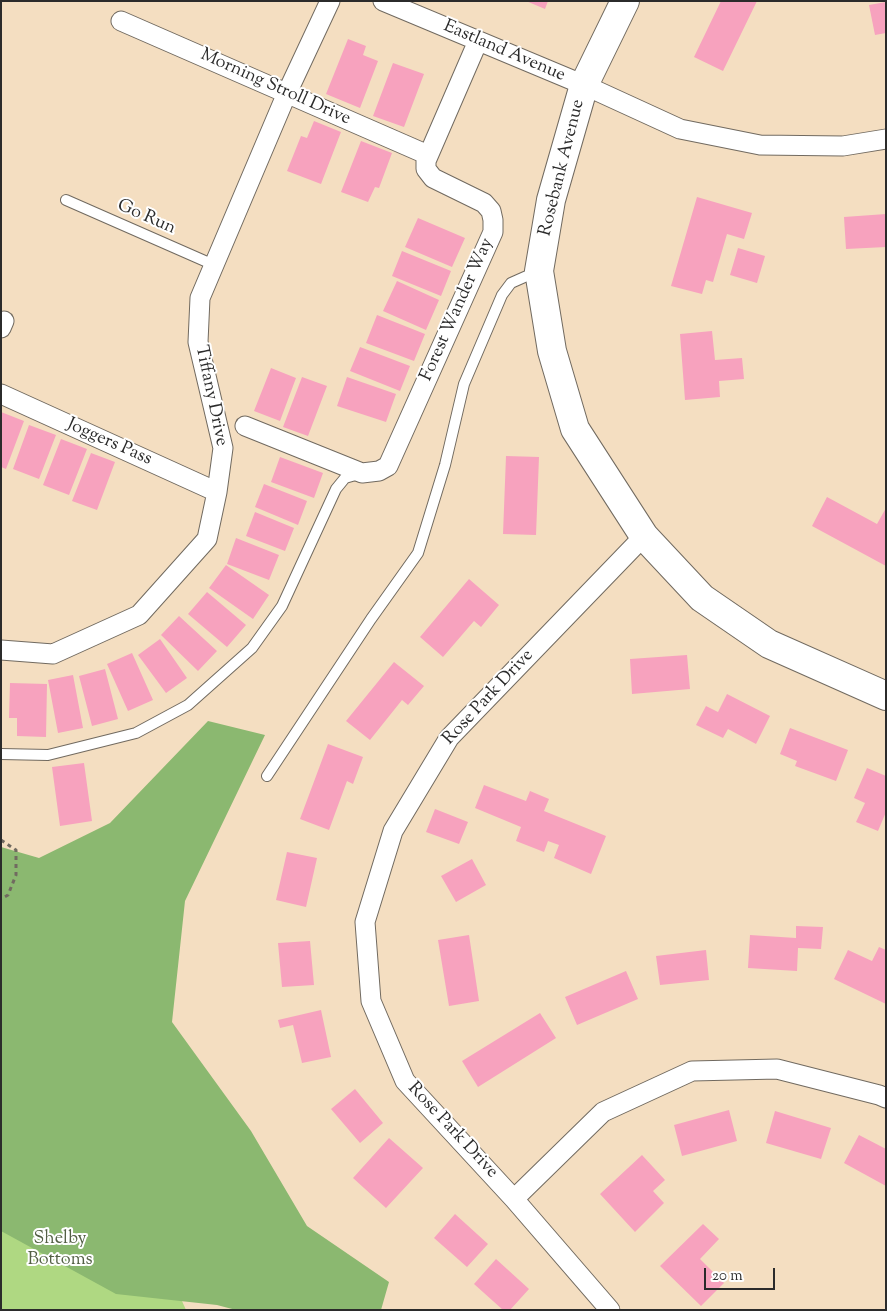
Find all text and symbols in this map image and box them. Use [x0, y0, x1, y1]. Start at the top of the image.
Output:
street label: Eastland Avenue [440, 17, 568, 87]
street label: Morning Stroll Drive [196, 45, 354, 131]
street label: Rosebank Avenue [536, 97, 590, 239]
street label: Go Run [113, 196, 179, 240]
street label: Forest Wander Way [417, 235, 499, 385]
street label: Tiffany Drive [189, 344, 231, 448]
street label: Joggers Pass [63, 415, 155, 471]
street label: Rose Park Drive [439, 646, 539, 750]
street label: Rose Park Drive [402, 1079, 502, 1183]
park label: Shelby Bottoms [27, 1229, 93, 1272]
scale bar [707, 1258, 778, 1290]
text: 20 m [712, 1266, 743, 1287]

